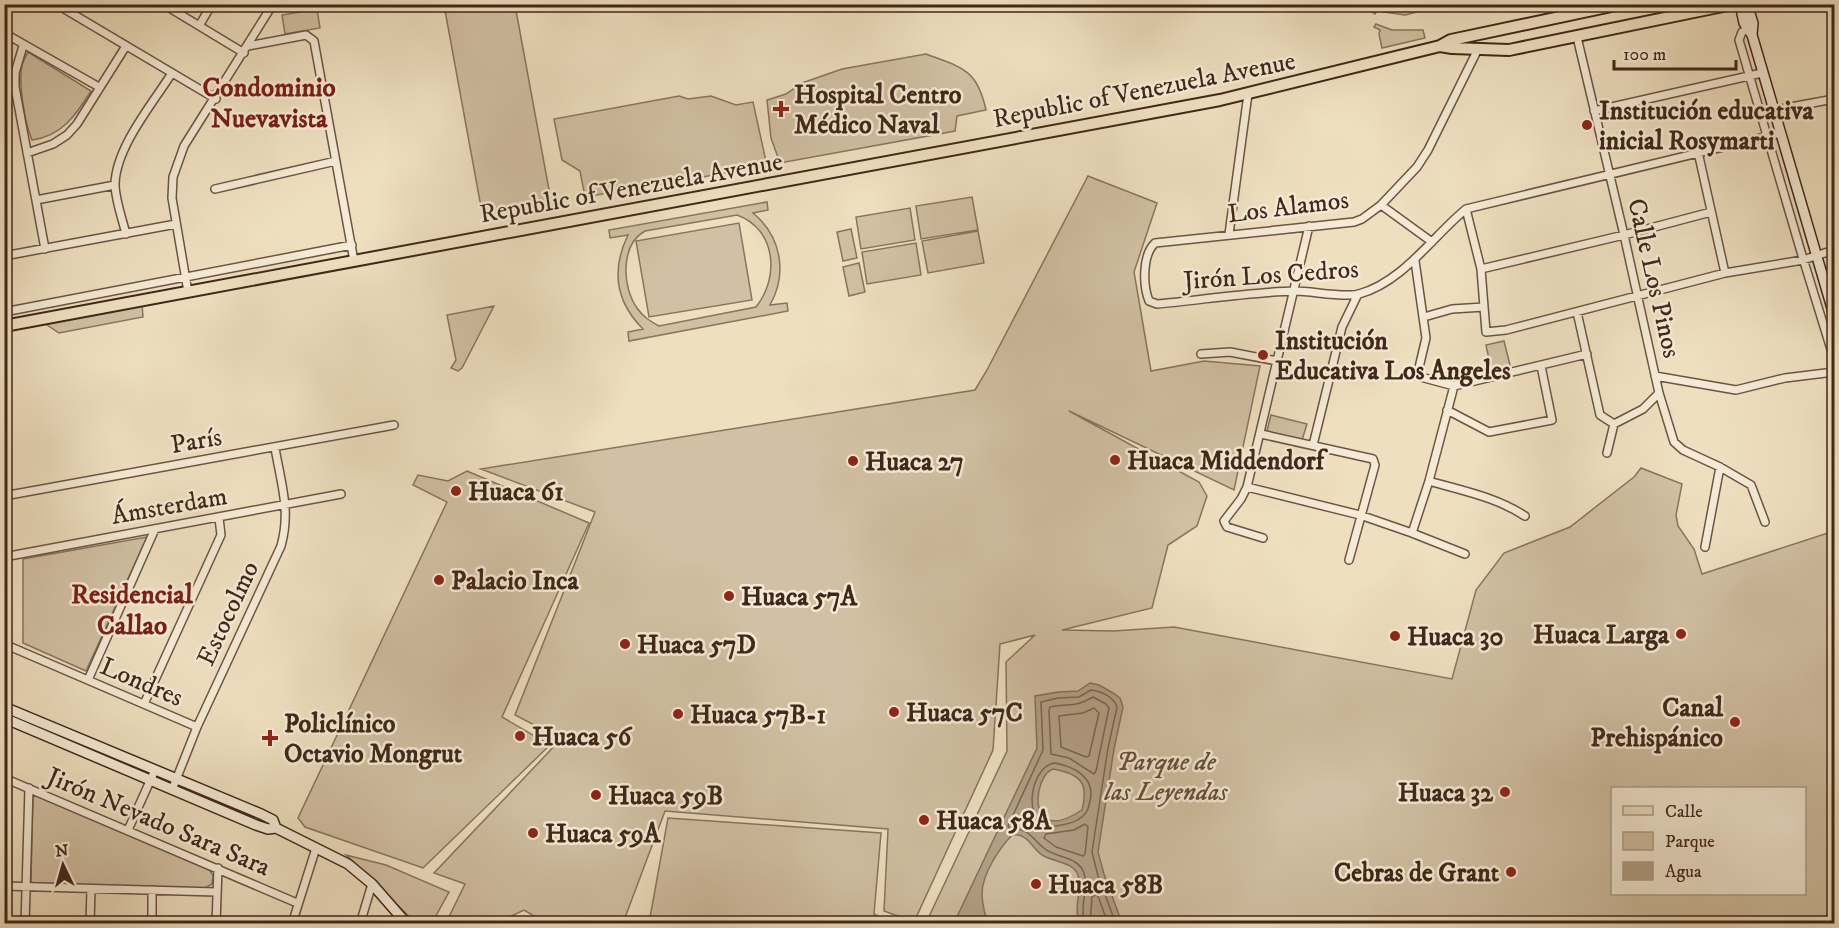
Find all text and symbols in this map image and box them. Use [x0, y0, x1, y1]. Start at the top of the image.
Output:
scale bar [1614, 33, 1736, 71]
text: 100 m [1623, 44, 1666, 66]
street label: Republic of Venezuela Avenue [990, 45, 1298, 136]
district label: Condominio Nuevavista [202, 71, 336, 136]
place label: Hospital Centro Médico Naval [794, 79, 962, 142]
place label: Institución educativa inicial Rosymarti [1599, 95, 1815, 158]
marker: Hospital Centro Médico Naval [772, 100, 790, 118]
marker: Institución educativa inicial Rosymarti [1580, 118, 1594, 132]
street label: Republic of Venezuela Avenue [477, 146, 785, 231]
street label: Los Alamos [1226, 184, 1351, 231]
street label: Calle Los Pinos [1619, 195, 1688, 361]
street label: Jirón Los Cedros [1180, 253, 1360, 298]
place label: Institución Educativa Los Angeles [1275, 325, 1511, 388]
marker: Institución Educativa Los Angeles [1256, 348, 1270, 362]
street label: París [168, 421, 224, 462]
place label: Huaca Middendorf [1127, 445, 1329, 478]
place label: Huaca 27 [865, 446, 964, 479]
marker: Huaca Middendorf [1108, 453, 1122, 467]
marker: Huaca 27 [846, 454, 860, 468]
place label: Huaca 61 [468, 476, 564, 509]
street label: Ámsterdam [109, 479, 230, 533]
marker: Huaca 61 [449, 484, 463, 498]
street label: Estocolmo [190, 556, 267, 671]
place label: Palacio Inca [451, 565, 580, 598]
marker: Palacio Inca [432, 573, 446, 587]
district label: Residencial Callao [71, 578, 194, 643]
place label: Huaca 57A [741, 581, 858, 614]
marker: Huaca 57A [722, 589, 736, 603]
place label: Huaca Larga [1533, 619, 1670, 652]
place label: Huaca 30 [1407, 621, 1504, 654]
marker: Huaca Larga [1674, 627, 1688, 641]
place label: Huaca 57D [637, 629, 756, 662]
marker: Huaca 30 [1388, 629, 1402, 643]
marker: Huaca 57D [618, 637, 632, 651]
street label: Londres [95, 650, 188, 715]
place label: Canal Prehispánico [1590, 692, 1724, 755]
place label: Huaca 57C [906, 697, 1023, 730]
place label: Huaca 57B-1 [690, 699, 826, 732]
marker: Huaca 57C [887, 705, 901, 719]
marker: Huaca 57B-1 [671, 707, 685, 721]
place label: Policlínico Octavio Mongrut [284, 708, 463, 771]
marker: Canal Prehispánico [1728, 715, 1742, 729]
place label: Huaca 56 [532, 721, 633, 754]
marker: Policlínico Octavio Mongrut [261, 729, 279, 747]
marker: Huaca 56 [513, 729, 527, 743]
park label: Parque de las Leyendas [1104, 746, 1229, 809]
street label: Jirón Nevado Sara Sara [43, 760, 275, 882]
place label: Huaca 32 [1398, 777, 1494, 810]
place label: Huaca 59B [608, 780, 723, 813]
marker: Huaca 32 [1498, 785, 1512, 799]
legend [1611, 787, 1806, 895]
marker: Huaca 59B [589, 788, 603, 802]
text: Calle [1665, 801, 1703, 823]
place label: Huaca 58A [936, 805, 1053, 838]
marker: Huaca 58A [917, 813, 931, 827]
place label: Huaca 59A [545, 818, 662, 851]
marker: Huaca 59A [526, 826, 540, 840]
text: Parque [1665, 831, 1715, 853]
north arrow [33, 835, 93, 895]
place label: Cebras de Grant [1334, 857, 1500, 890]
text: Agua [1665, 861, 1702, 883]
marker: Cebras de Grant [1504, 865, 1518, 879]
place label: Huaca 58B [1048, 869, 1163, 902]
marker: Huaca 58B [1029, 877, 1043, 891]

